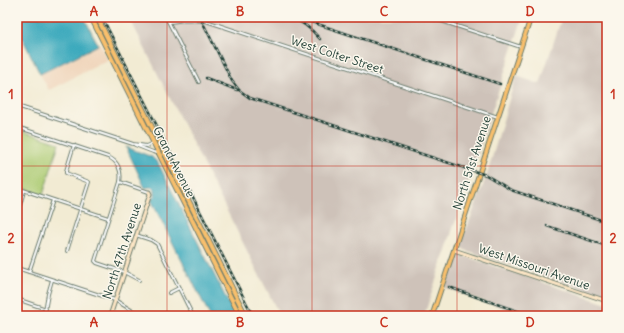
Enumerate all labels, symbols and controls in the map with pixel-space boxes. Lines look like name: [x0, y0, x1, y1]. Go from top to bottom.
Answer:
text: A: [90, 3, 99, 20]
text: B: [236, 3, 245, 20]
text: C: [380, 3, 389, 20]
text: D: [525, 3, 535, 20]
street label: West Colter Street: [289, 32, 385, 77]
text: 1: [8, 86, 14, 103]
text: 1: [610, 86, 616, 103]
street label: North 51st Avenue: [449, 114, 494, 212]
street label: Grand Avenue: [150, 124, 199, 200]
street label: North 47th Avenue: [99, 201, 144, 301]
text: 2: [7, 230, 15, 247]
text: 2: [609, 230, 617, 247]
street label: West Missouri Avenue: [476, 240, 592, 293]
text: A: [90, 314, 99, 331]
text: B: [236, 314, 245, 331]
text: C: [380, 314, 389, 331]
text: D: [525, 314, 535, 331]

